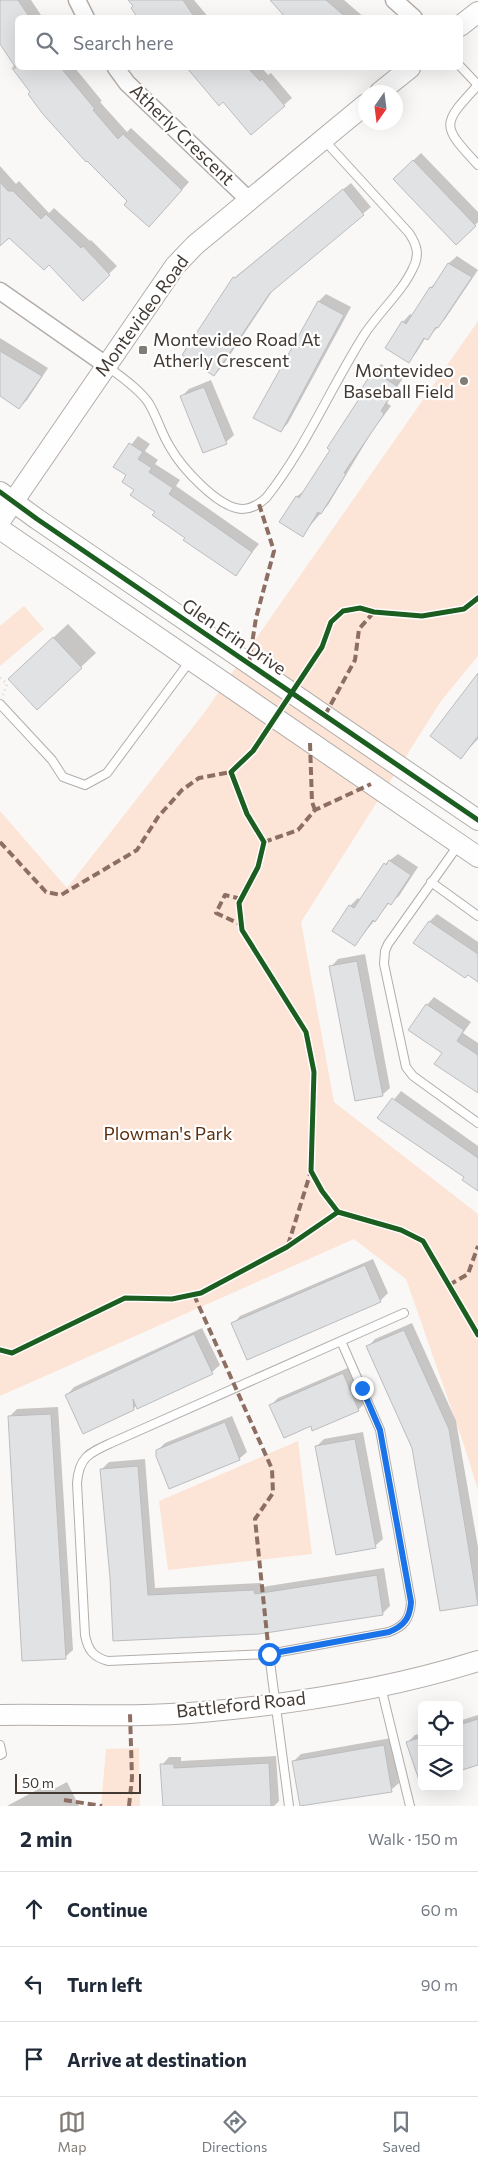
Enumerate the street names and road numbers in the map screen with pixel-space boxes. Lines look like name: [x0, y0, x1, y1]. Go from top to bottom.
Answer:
street label: Atherly Crescent: [126, 79, 239, 190]
street label: Montevideo Road: [90, 250, 193, 380]
street label: Glen Erin Drive: [178, 593, 291, 679]
street label: Battleford Road: [175, 1686, 307, 1722]

